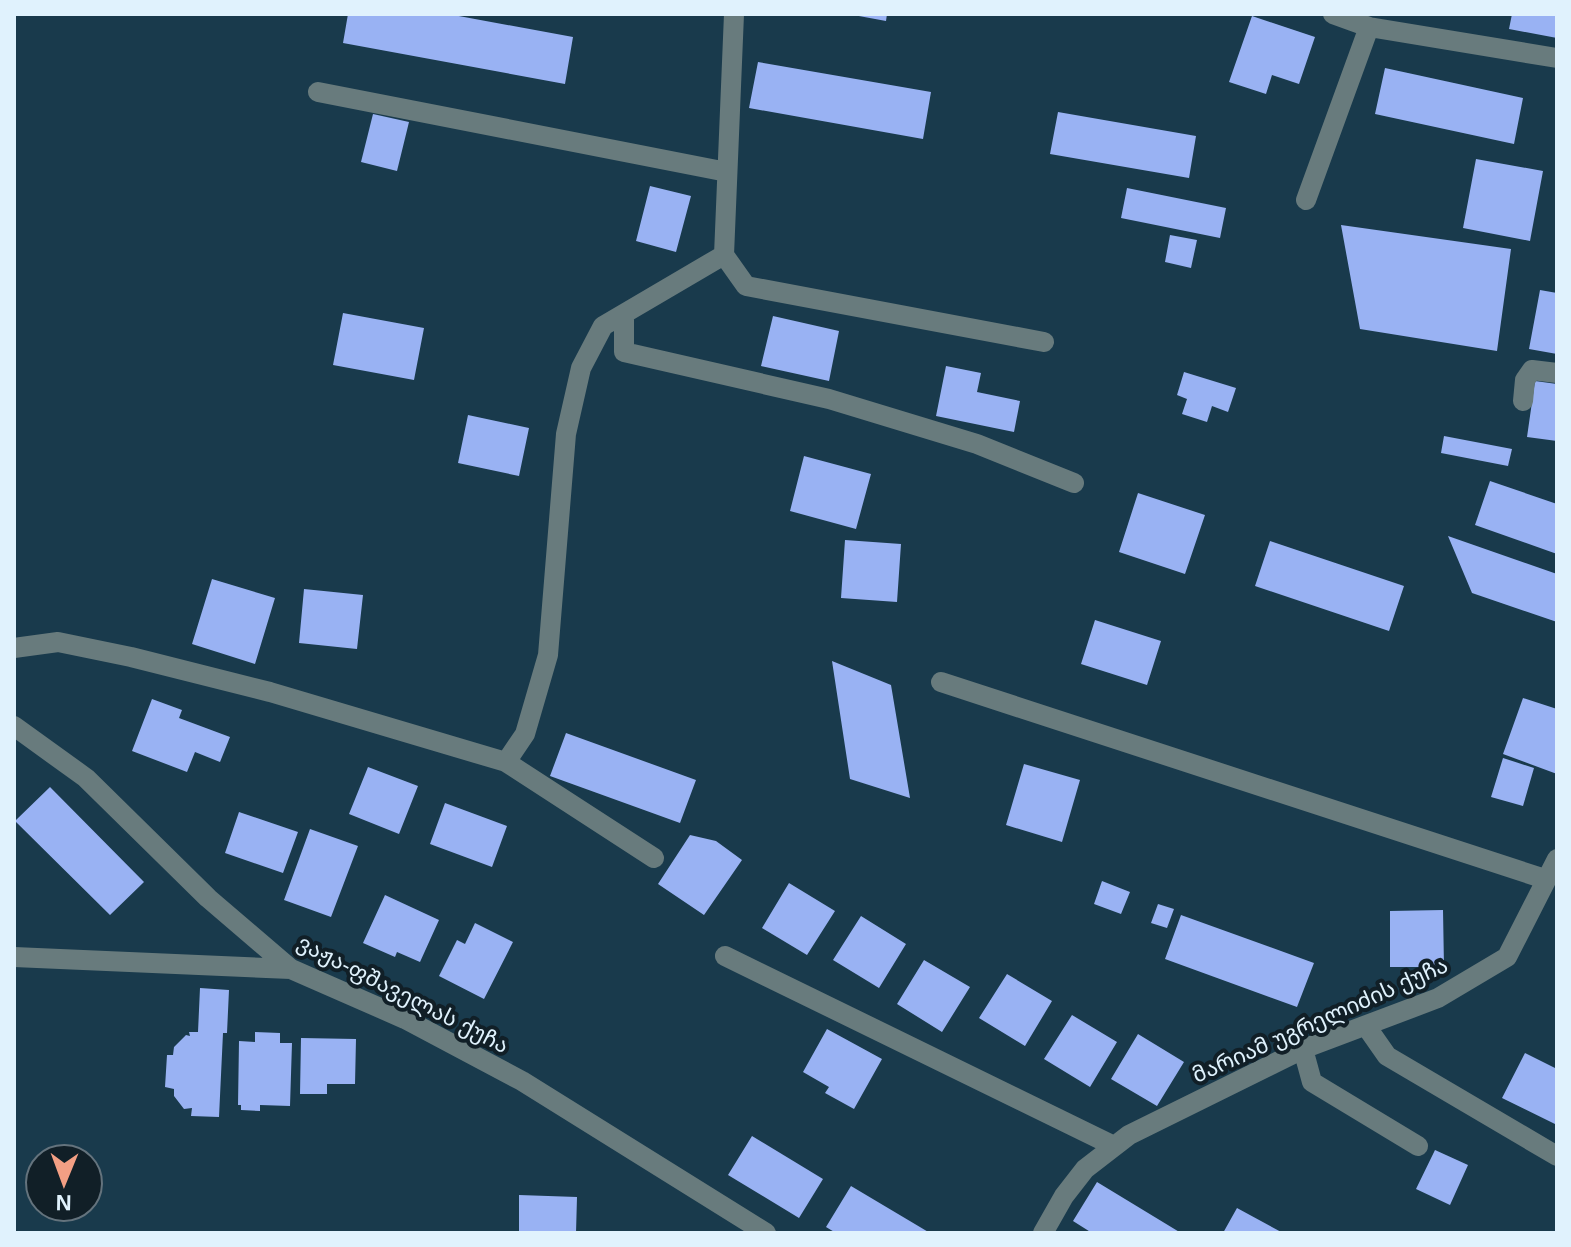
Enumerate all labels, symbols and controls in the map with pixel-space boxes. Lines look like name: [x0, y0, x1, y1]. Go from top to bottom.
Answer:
street label: ვაჟა-ფშაველას ქუჩა: [293, 930, 513, 1059]
street label: მარიამ უგრელიძის ქუჩა: [1188, 952, 1452, 1089]
north arrow: [24, 1143, 104, 1223]
text: N: [55, 1190, 72, 1215]

